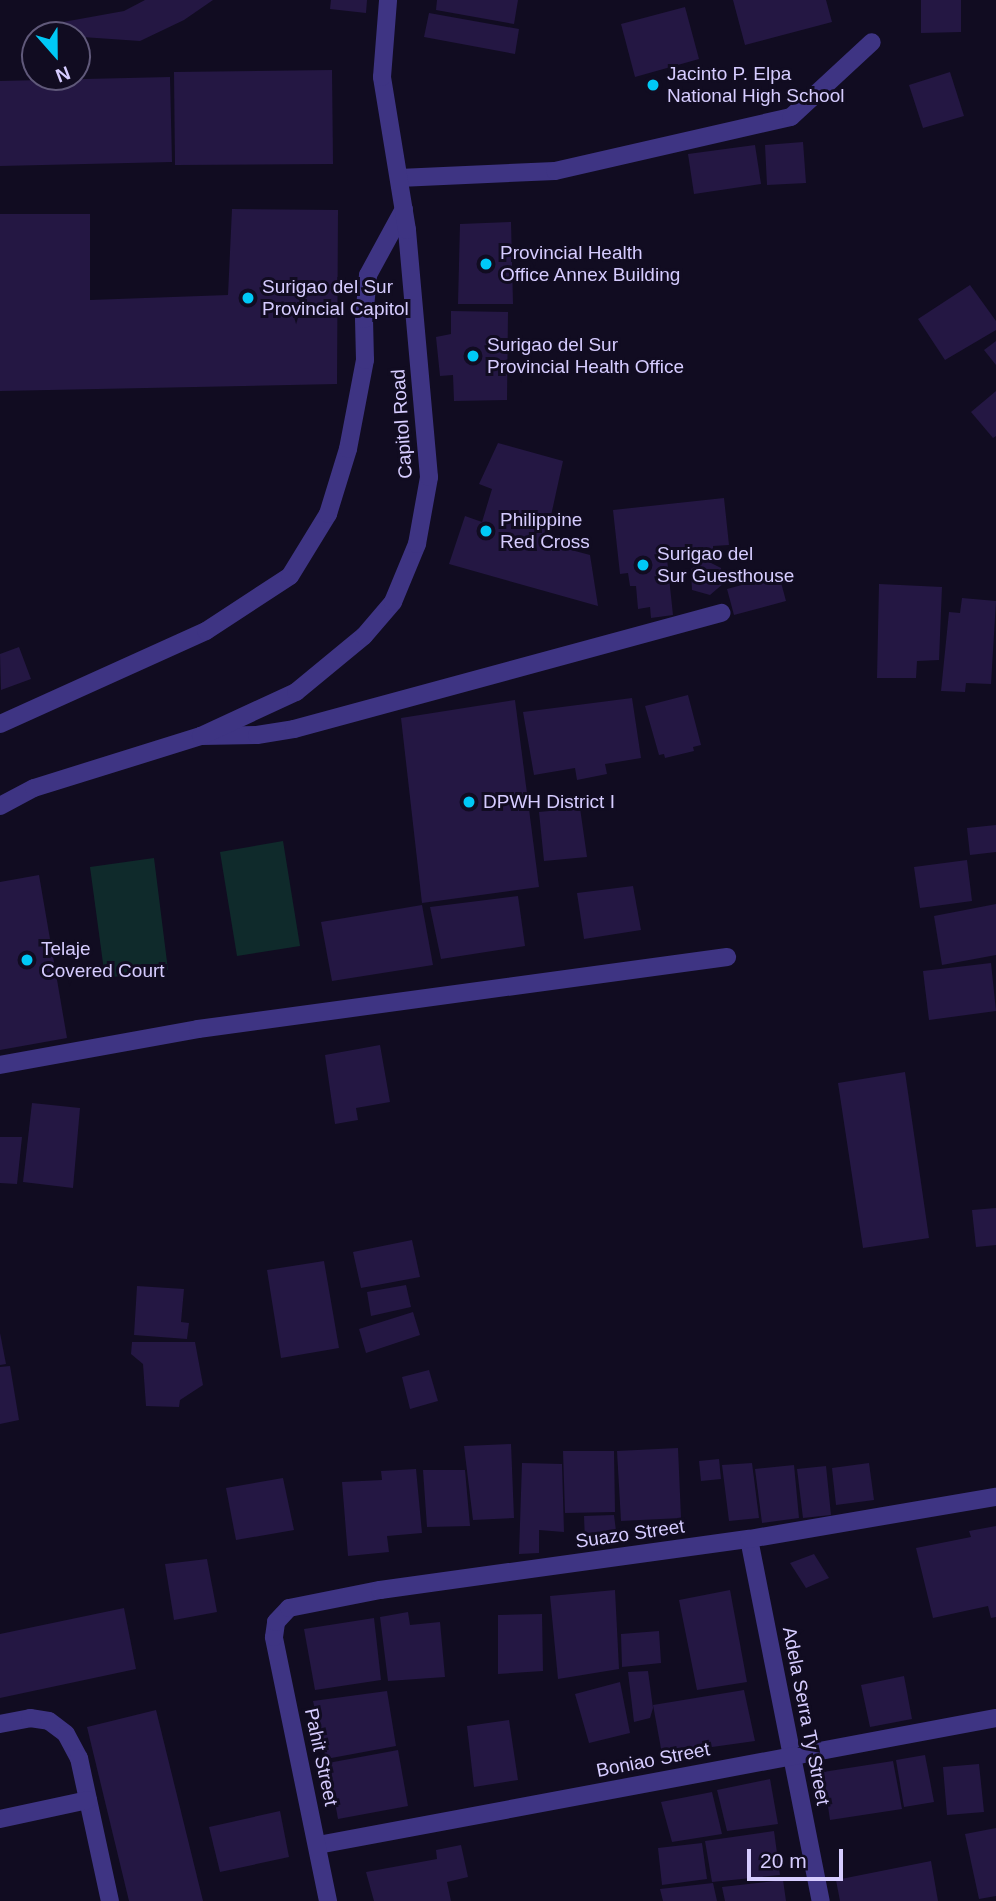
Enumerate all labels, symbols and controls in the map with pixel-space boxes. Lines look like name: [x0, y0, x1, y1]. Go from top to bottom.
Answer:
north arrow: [21, 21, 91, 91]
text: N: [53, 62, 73, 86]
place label: Jacinto P. Elpa National High School: [667, 63, 844, 107]
marker: Jacinto P. Elpa National High School: [645, 77, 661, 93]
place label: Provincial Health Office Annex Building: [500, 242, 681, 286]
marker: Provincial Health Office Annex Building: [478, 256, 494, 272]
place label: Surigao del Sur Provincial Capitol: [262, 276, 409, 320]
marker: Surigao del Sur Provincial Capitol: [240, 290, 256, 306]
place label: Surigao del Sur Provincial Health Office: [487, 334, 684, 378]
marker: Surigao del Sur Provincial Health Office: [465, 348, 481, 364]
street label: Capitol Road: [387, 368, 417, 480]
place label: Philippine Red Cross: [500, 509, 590, 553]
marker: Philippine Red Cross: [478, 523, 494, 539]
place label: Surigao del Sur Guesthouse: [657, 543, 794, 587]
marker: Surigao del Sur Guesthouse: [635, 557, 651, 573]
place label: DPWH District I: [483, 791, 615, 813]
marker: DPWH District I: [461, 794, 477, 810]
place label: Telaje Covered Court: [41, 938, 165, 982]
marker: Telaje Covered Court: [19, 952, 35, 968]
street label: Suazo Street: [574, 1515, 686, 1553]
street label: Adela Serra Ty Street: [777, 1625, 835, 1807]
street label: Pahit Street: [300, 1706, 342, 1808]
street label: Boniao Street: [594, 1738, 712, 1782]
scale bar: [751, 1834, 847, 1878]
text: 20 m: [760, 1849, 807, 1872]

